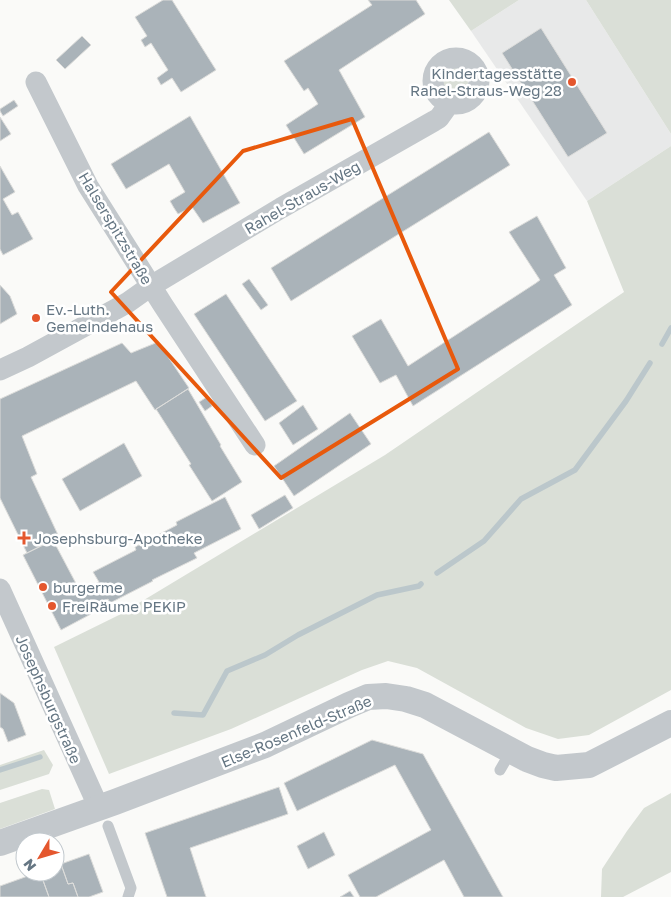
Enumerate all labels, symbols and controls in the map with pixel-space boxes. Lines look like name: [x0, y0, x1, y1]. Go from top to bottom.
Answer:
place label: Kindertagesstätte Rahel-Straus-Weg 28: [410, 64, 562, 99]
marker: Kindertagesstätte Rahel-Straus-Weg 28: [566, 76, 578, 88]
street label: Rahel-Straus-Weg: [241, 157, 363, 237]
street label: Halserspitzstraße: [75, 169, 157, 288]
place label: Ev.-Luth. Gemeindehaus: [46, 300, 153, 335]
marker: Ev.-Luth. Gemeindehaus: [30, 312, 42, 324]
place label: Josephsburg-Apotheke: [34, 529, 203, 547]
marker: Josephsburg-Apotheke: [18, 532, 30, 544]
place label: burgerme: [53, 578, 123, 596]
marker: burgerme: [37, 581, 49, 593]
place label: FreiRäume PEKiP: [62, 597, 186, 615]
marker: FreiRäume PEKiP: [46, 600, 58, 612]
street label: Josephsburgstraße: [12, 632, 86, 766]
street label: Else-Rosenfeld-Straße: [218, 691, 374, 771]
north arrow: [15, 832, 65, 882]
text: N: [19, 856, 39, 875]

